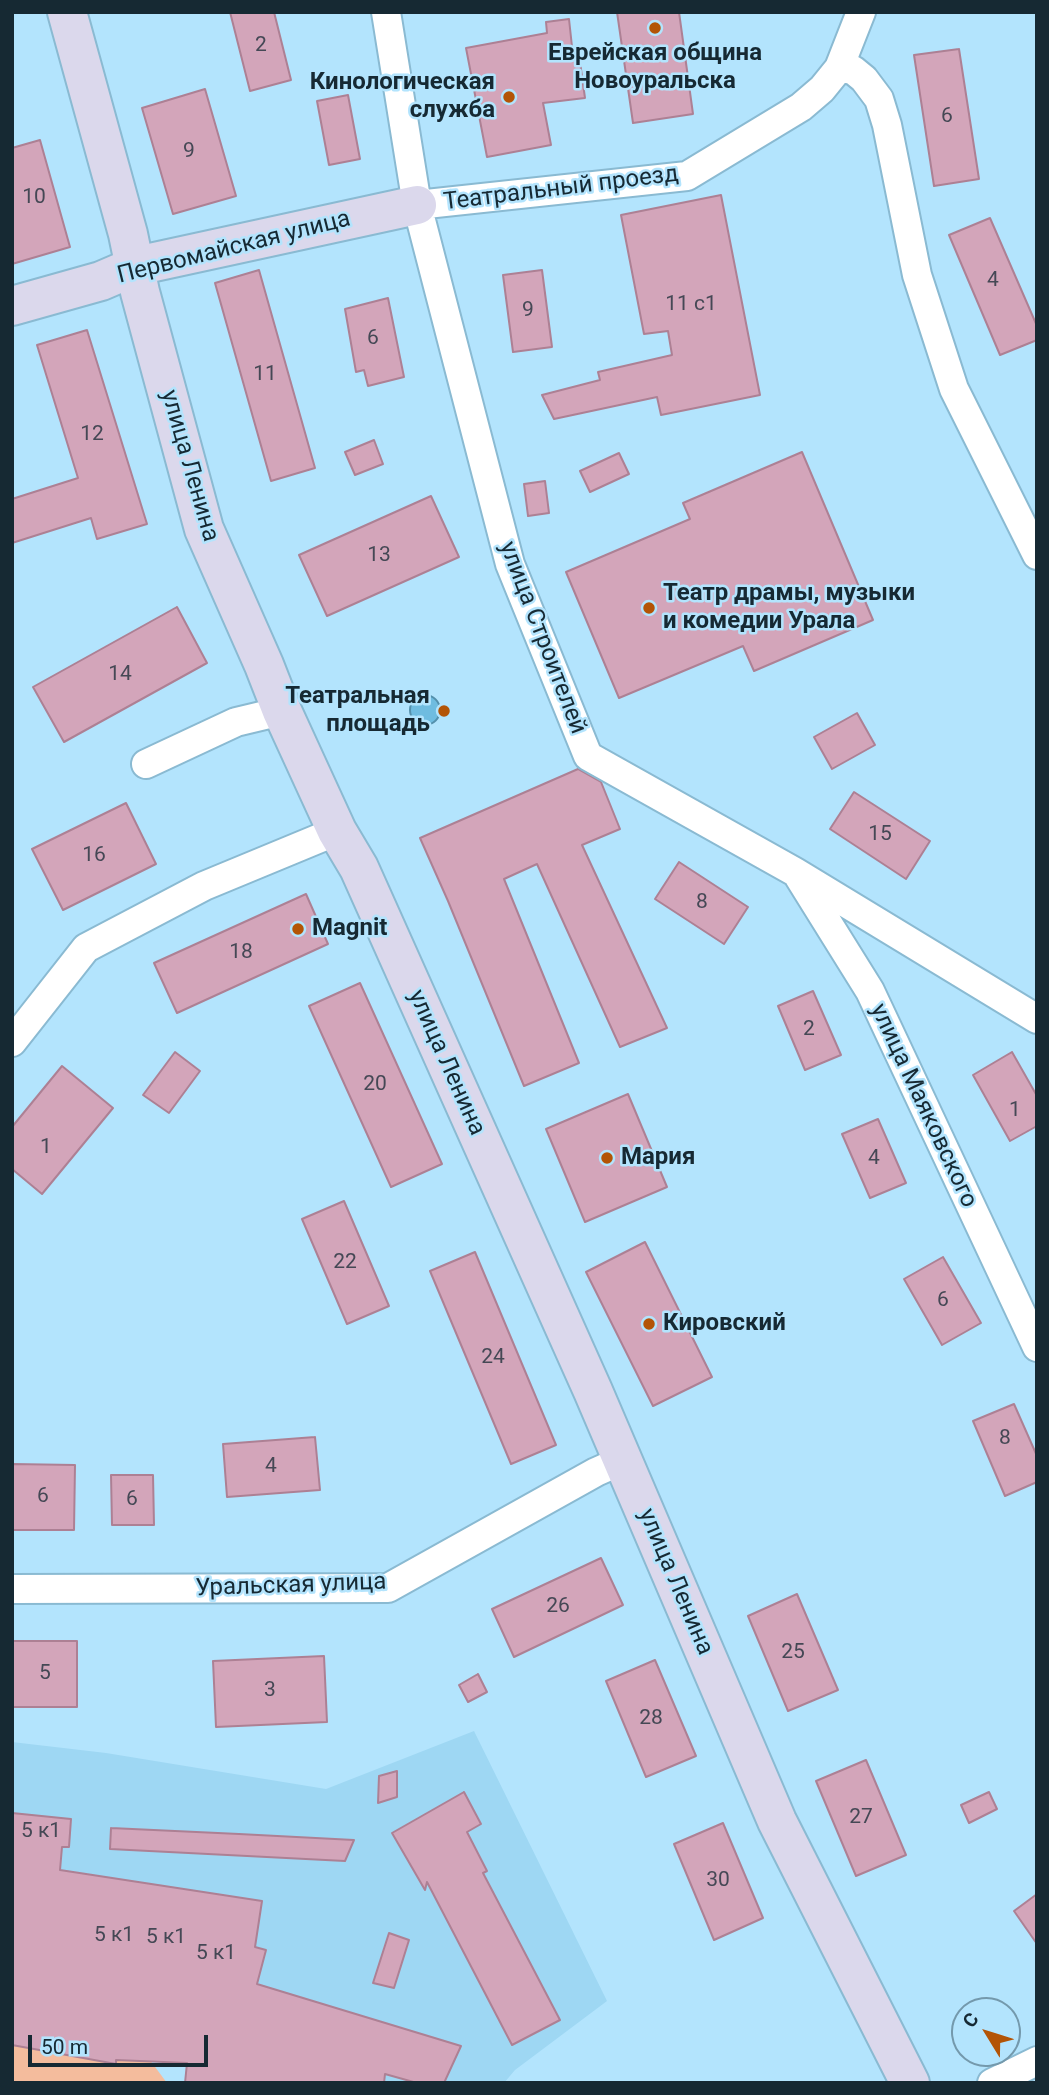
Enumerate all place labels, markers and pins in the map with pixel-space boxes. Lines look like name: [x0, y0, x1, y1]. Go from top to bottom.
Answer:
marker: Еврейская община Новоуральска: [647, 20, 663, 36]
place label: Еврейская община Новоуральска: [548, 40, 762, 96]
place label: Кинологическая служба: [310, 69, 495, 125]
marker: Кинологическая служба: [501, 89, 517, 105]
place label: Театр драмы, музыки и комедии Урала: [663, 580, 915, 636]
marker: Театр драмы, музыки и комедии Урала: [641, 600, 657, 616]
place label: Театральная площадь: [285, 683, 430, 739]
marker: Театральная площадь: [436, 703, 452, 719]
place label: Magnit: [312, 915, 387, 943]
marker: Magnit: [290, 921, 306, 937]
place label: Мария: [621, 1144, 695, 1172]
marker: Мария: [599, 1150, 615, 1166]
place label: Кировский: [663, 1310, 786, 1338]
marker: Кировский: [641, 1316, 657, 1332]

